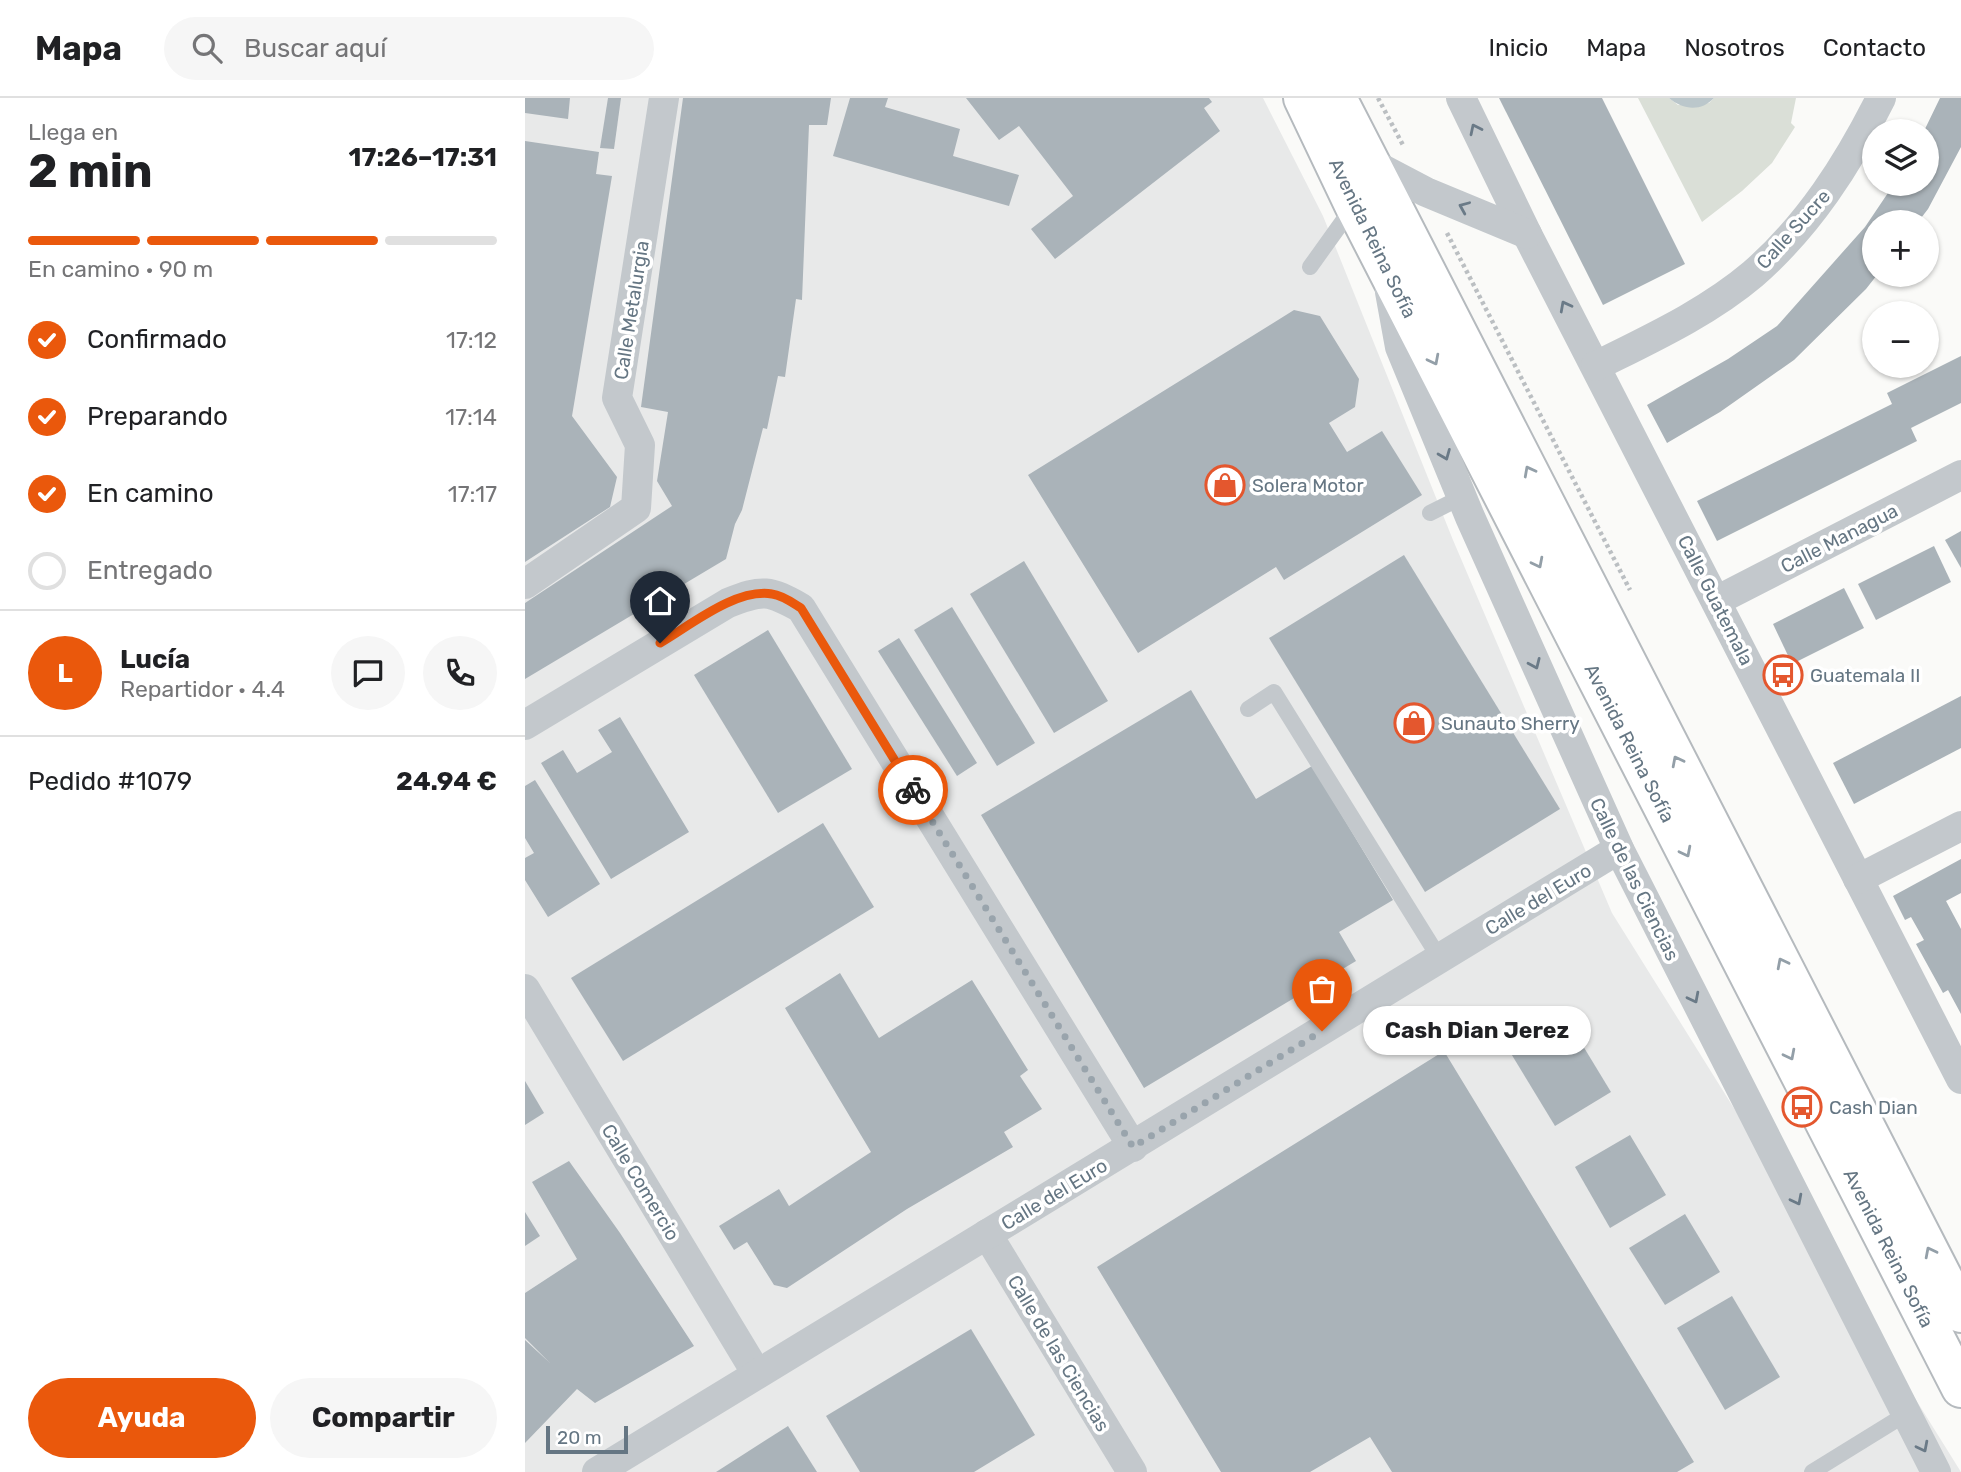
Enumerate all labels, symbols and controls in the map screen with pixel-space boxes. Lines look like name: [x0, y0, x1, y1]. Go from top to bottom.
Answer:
search box: [164, 17, 654, 80]
text: Mapa: [35, 29, 122, 68]
icon: search: [188, 29, 226, 67]
text: Buscar aquí: [244, 33, 387, 64]
text: Inicio: [1489, 34, 1548, 62]
text: Mapa: [1586, 34, 1646, 62]
text: Nosotros: [1684, 34, 1785, 62]
text: Contacto: [1823, 34, 1926, 62]
text: Llega en: [28, 118, 118, 146]
map controls: [1862, 119, 1939, 378]
button: layers: [1862, 119, 1939, 196]
one-way arrow: [1469, 124, 1483, 136]
text: 17:26–17:31: [349, 142, 497, 173]
text: 2 min: [28, 144, 153, 199]
street label: Avenida Reina Sofía: [1324, 155, 1421, 322]
street label: Calle Sucre: [1752, 185, 1835, 274]
one-way arrow: [1459, 202, 1471, 216]
button: +: [1862, 210, 1939, 287]
street label: Calle Metalurgia: [609, 239, 654, 381]
text: En camino · 90 m: [28, 255, 213, 283]
one-way arrow: [1559, 300, 1573, 313]
button: −: [1862, 301, 1939, 378]
icon: check: [28, 321, 66, 359]
text: Confirmado: [87, 324, 227, 355]
text: 17:12: [446, 326, 497, 354]
one-way arrow: [1425, 353, 1439, 365]
icon: check: [28, 398, 66, 436]
text: Preparando: [87, 401, 228, 432]
text: 17:14: [445, 403, 497, 431]
one-way arrow: [1437, 448, 1451, 460]
shop icon: Solera Motor: [1204, 464, 1246, 506]
one-way arrow: [1524, 466, 1538, 478]
place label: Solera Motor: [1252, 474, 1364, 497]
icon: check: [28, 475, 66, 513]
text: En camino: [87, 478, 214, 509]
text: 17:17: [448, 480, 497, 508]
street label: Calle Managua: [1777, 499, 1902, 578]
street label: Calle Guatemala: [1673, 531, 1758, 669]
text: Entregado: [87, 555, 213, 586]
one-way arrow: [1529, 556, 1543, 568]
pin: [630, 571, 690, 643]
icon: home: [641, 582, 679, 620]
button: chat: [331, 636, 405, 710]
button: phone: [423, 636, 497, 710]
text: Lucía: [120, 644, 190, 675]
bus stop icon: Guatemala II: [1762, 654, 1804, 696]
one-way arrow: [1527, 657, 1541, 669]
text: L: [57, 658, 73, 689]
street label: Avenida Reina Sofía: [1580, 660, 1679, 826]
place label: Guatemala II: [1810, 664, 1920, 687]
text: Repartidor · 4.4: [120, 675, 285, 703]
shop icon: Sunauto Sherry: [1393, 702, 1435, 744]
place label: Sunauto Sherry: [1441, 712, 1580, 735]
courier: [878, 755, 948, 825]
one-way arrow: [1672, 755, 1686, 768]
text: Pedido #1079: [28, 766, 192, 797]
text: 24.94 €: [396, 766, 497, 797]
icon: bike: [894, 771, 932, 809]
street label: Calle de las Ciencias: [1585, 794, 1684, 964]
one-way arrow: [1678, 845, 1692, 857]
street label: Calle del Euro: [1481, 859, 1595, 940]
one-way arrow: [1777, 957, 1790, 970]
pin: [1292, 959, 1352, 1031]
icon: bag: [1303, 970, 1341, 1008]
one-way arrow: [1685, 991, 1699, 1003]
callout: Cash Dian Jerez: [1364, 1006, 1591, 1056]
text: Cash Dian Jerez: [1385, 1016, 1569, 1044]
one-way arrow: [1782, 1048, 1796, 1060]
bus stop icon: Cash Dian: [1781, 1086, 1823, 1128]
place label: Cash Dian: [1829, 1096, 1918, 1119]
street label: Calle Comercio: [597, 1120, 684, 1245]
street label: Calle del Euro: [997, 1154, 1111, 1235]
street label: Avenida Reina Sofía: [1839, 1165, 1938, 1331]
one-way arrow: [1789, 1193, 1803, 1205]
one-way arrow: [1925, 1247, 1939, 1260]
street label: Calle de las Ciencias: [1003, 1271, 1114, 1436]
button: Ayuda: [28, 1378, 256, 1458]
button: Compartir: [270, 1378, 497, 1458]
scale bar: [546, 1423, 628, 1455]
text: 20 m: [557, 1426, 602, 1449]
one-way arrow: [1915, 1439, 1928, 1452]

